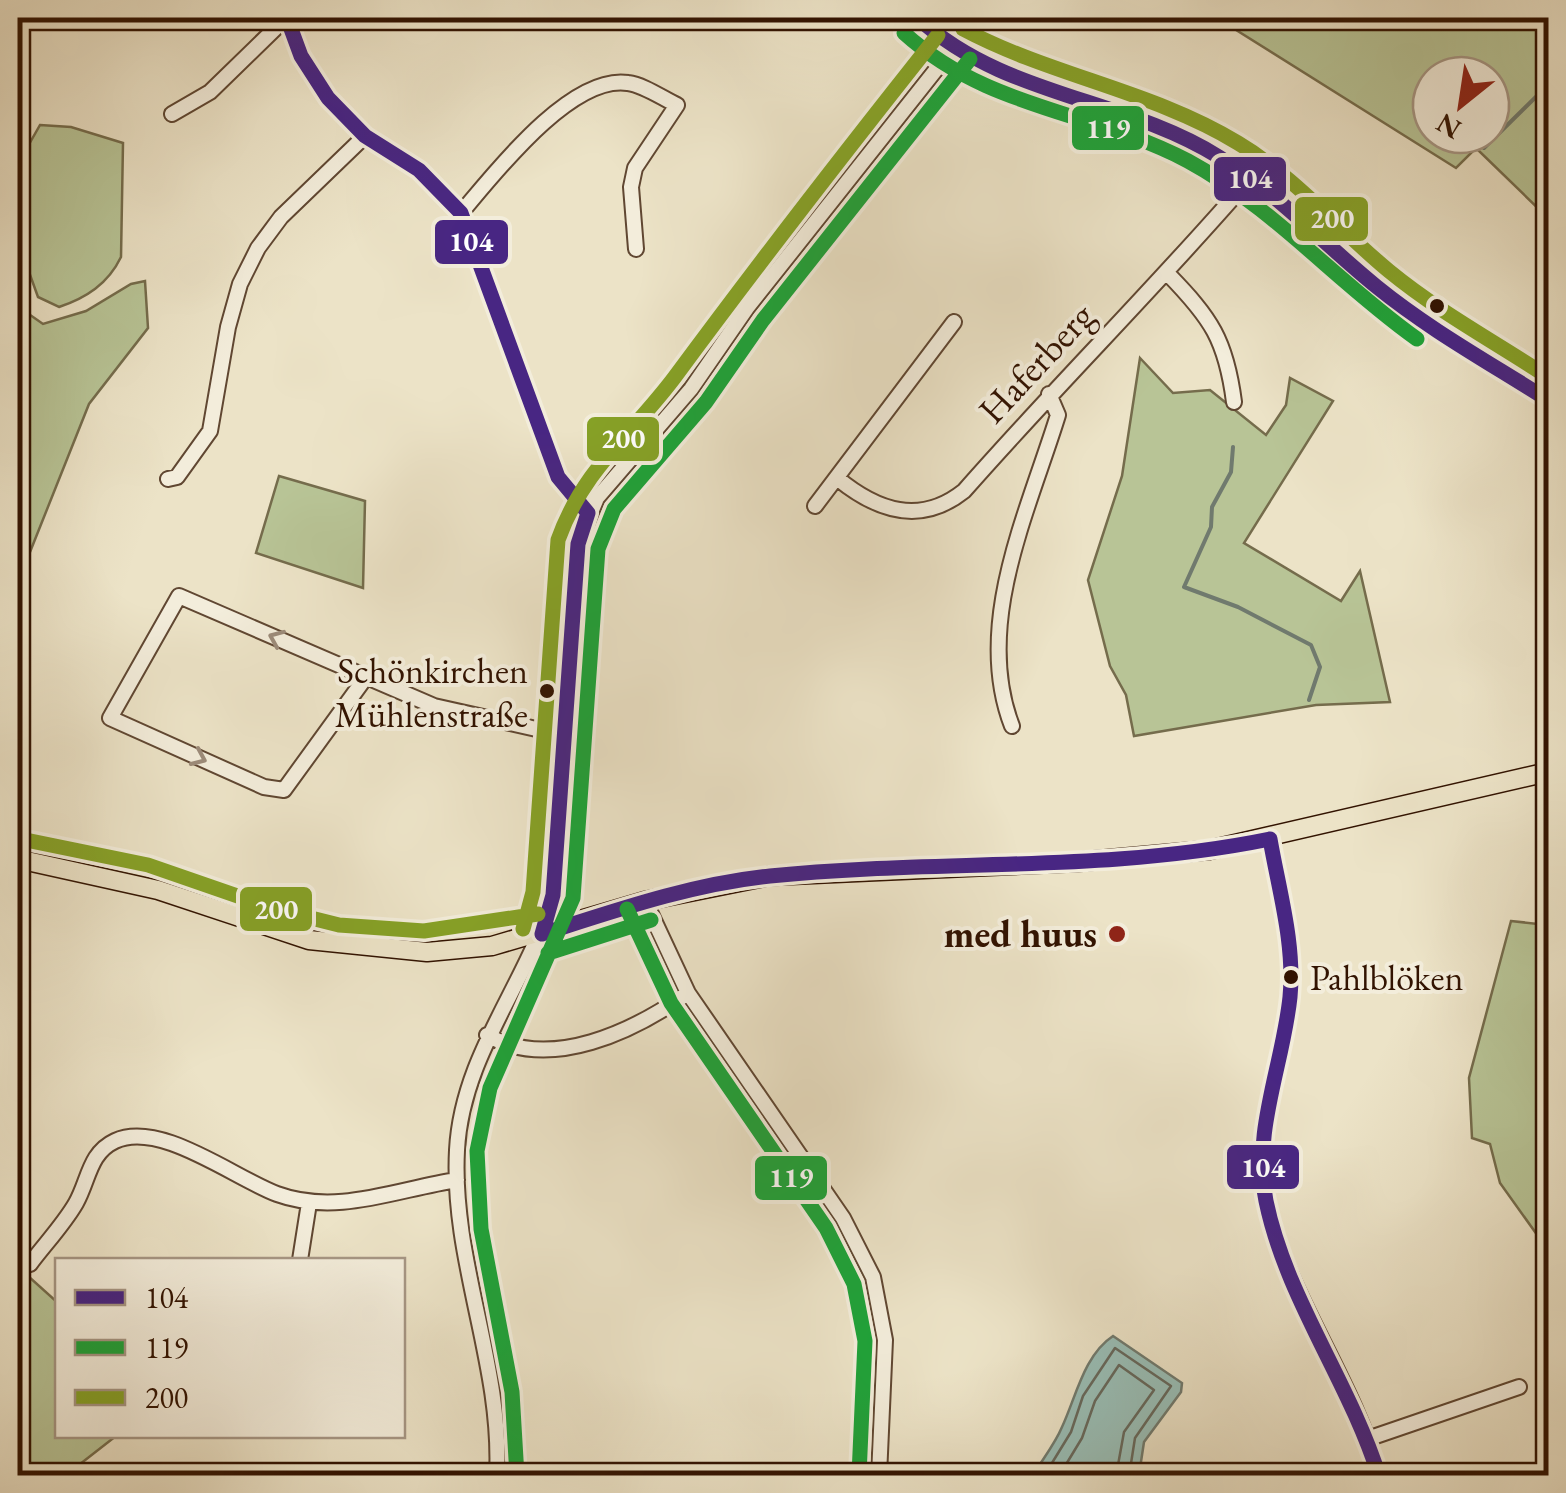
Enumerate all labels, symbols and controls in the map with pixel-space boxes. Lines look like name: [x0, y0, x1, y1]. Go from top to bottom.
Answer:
north arrow: [1411, 55, 1511, 155]
line badge: 119: [1070, 104, 1146, 152]
text: N: [1429, 105, 1467, 148]
text: 119: [1086, 110, 1130, 146]
line badge: 104: [1212, 155, 1288, 203]
text: 104: [1228, 160, 1273, 196]
line badge: 200: [1293, 195, 1370, 243]
text: 200: [1310, 200, 1354, 236]
line badge: 104: [433, 218, 510, 266]
text: 104: [449, 223, 494, 259]
street label: Haferberg: [967, 291, 1104, 434]
unlabelled marker: [1427, 296, 1447, 316]
line badge: 200: [585, 415, 661, 463]
text: 200: [601, 420, 645, 456]
one-way arrow: [269, 630, 287, 650]
place label: Schönkirchen Mühlenstraße: [335, 647, 528, 738]
marker: Schönkirchen Mühlenstraße: [537, 681, 557, 701]
one-way arrow: [189, 746, 207, 766]
line badge: 200: [238, 885, 314, 933]
text: 200: [254, 891, 298, 927]
place label: med huus: [944, 909, 1097, 958]
marker: med huus: [1106, 923, 1128, 945]
place label: Pahlblöken: [1310, 954, 1463, 1001]
marker: Pahlblöken: [1281, 967, 1301, 987]
line badge: 104: [1225, 1143, 1301, 1191]
text: 104: [1241, 1149, 1286, 1185]
line badge: 119: [753, 1154, 829, 1202]
text: 119: [769, 1159, 813, 1195]
legend: [55, 1258, 405, 1438]
text: 104: [145, 1278, 189, 1317]
text: 119: [145, 1328, 188, 1367]
text: 200: [145, 1378, 188, 1417]

